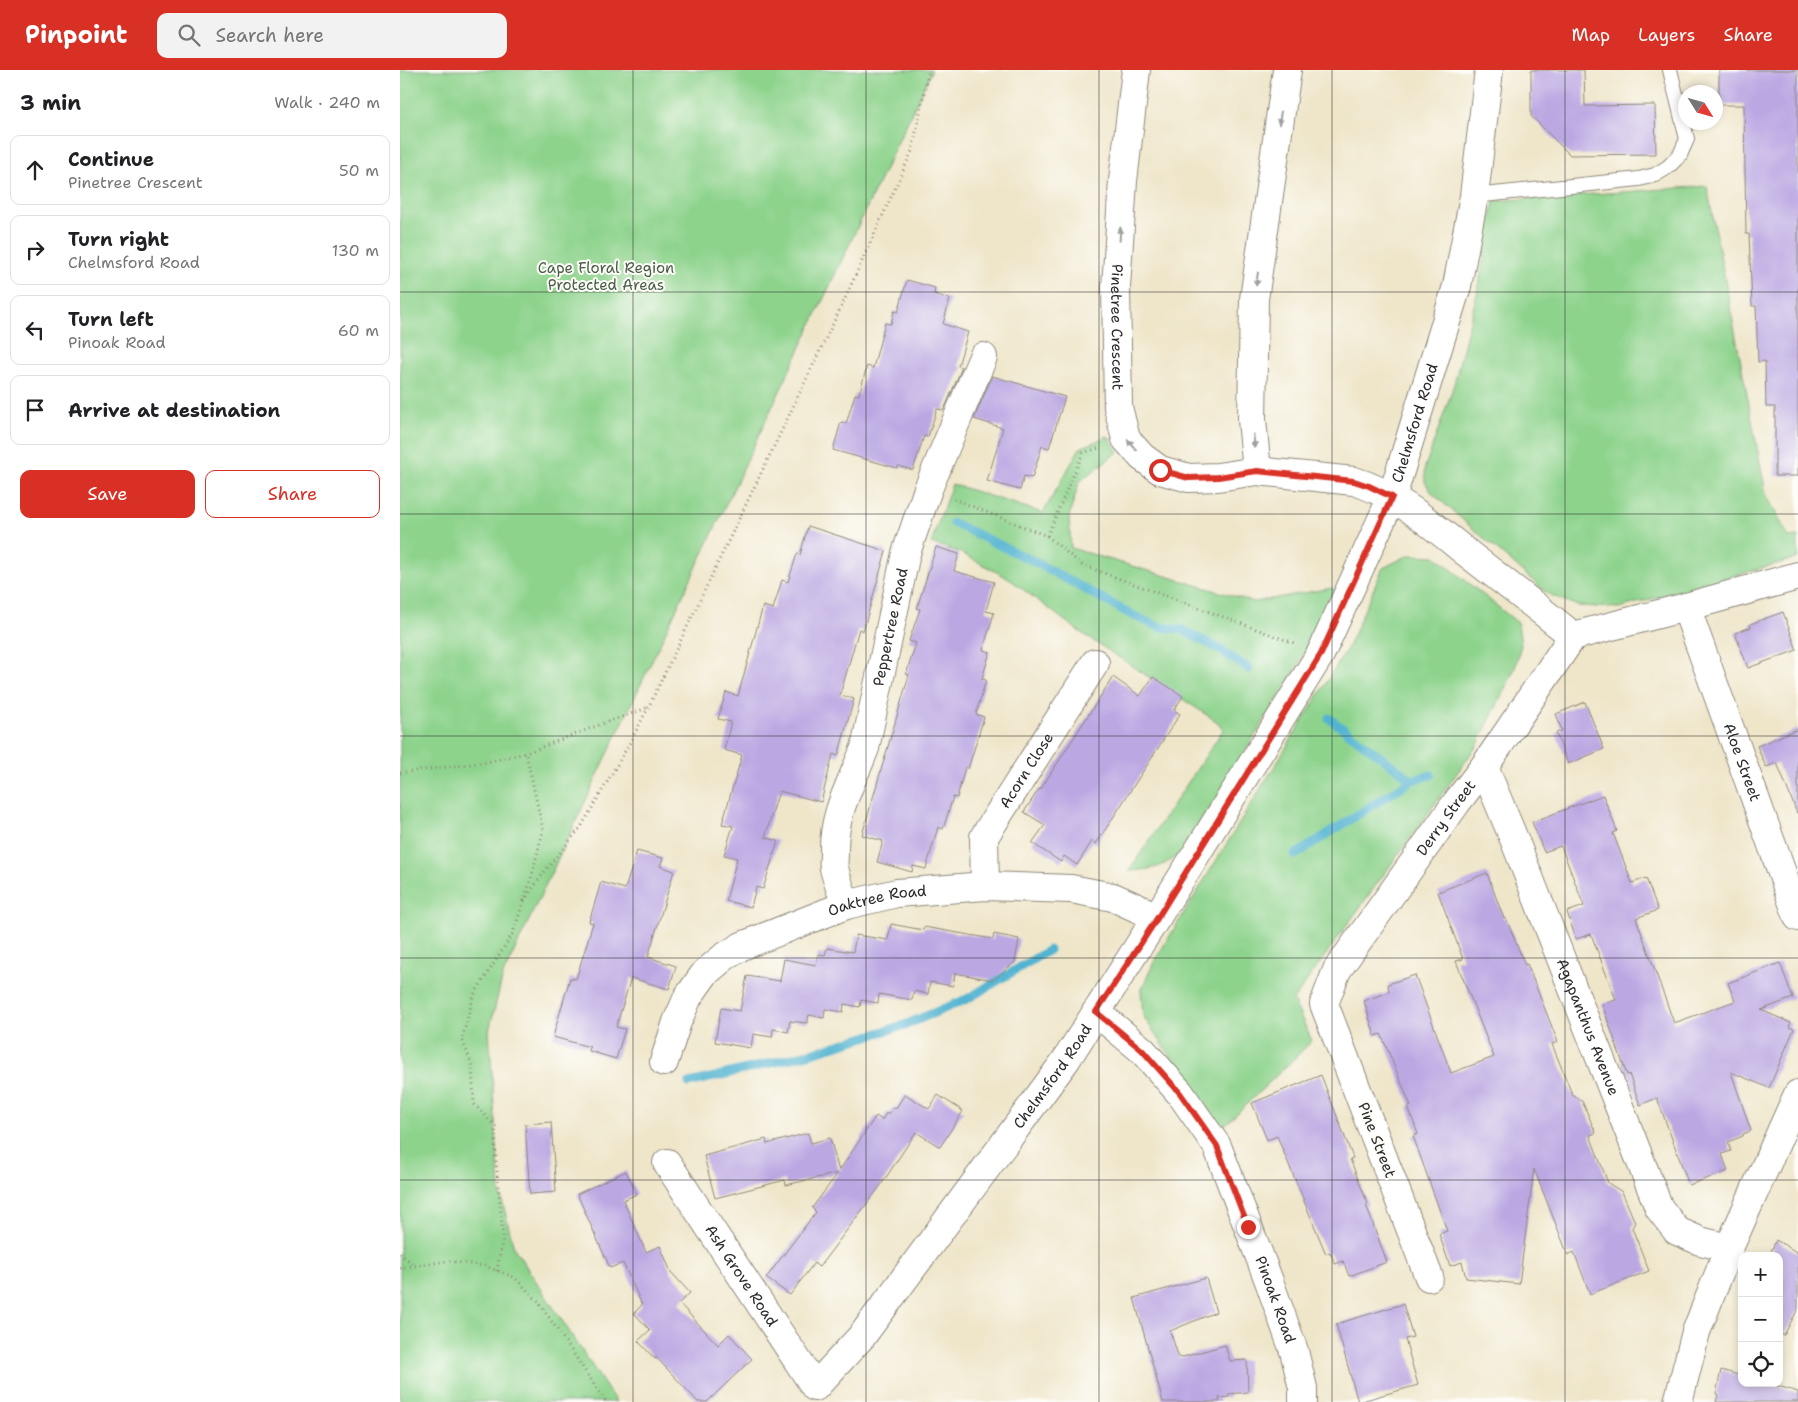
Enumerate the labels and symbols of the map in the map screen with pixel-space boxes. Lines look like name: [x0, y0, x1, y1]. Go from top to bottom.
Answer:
north arrow: [1678, 85, 1723, 130]
one-way arrow: [1276, 111, 1284, 127]
one-way arrow: [1116, 226, 1124, 242]
park label: Cape Floral Region Protected Areas: [538, 258, 674, 295]
street label: Pinetree Crescent: [1106, 263, 1128, 390]
one-way arrow: [1253, 271, 1261, 287]
street label: Chelmsford Road: [1387, 361, 1443, 485]
one-way arrow: [1250, 434, 1258, 450]
one-way arrow: [1126, 440, 1138, 452]
route start: [1149, 459, 1172, 482]
street label: Peppertree Road: [868, 566, 913, 688]
street label: Aloe Street: [1719, 720, 1765, 804]
street label: Acorn Close: [995, 729, 1058, 812]
street label: Derry Street: [1412, 776, 1480, 860]
street label: Oaktree Road: [825, 881, 928, 921]
street label: Agapanthus Avenue: [1552, 956, 1624, 1098]
street label: Chelmsford Road: [1009, 1020, 1097, 1133]
street label: Pine Street: [1353, 1099, 1401, 1181]
route end: [1237, 1216, 1260, 1239]
street label: Ash Grove Road: [700, 1221, 783, 1331]
street label: Pinoak Road: [1250, 1253, 1301, 1346]

